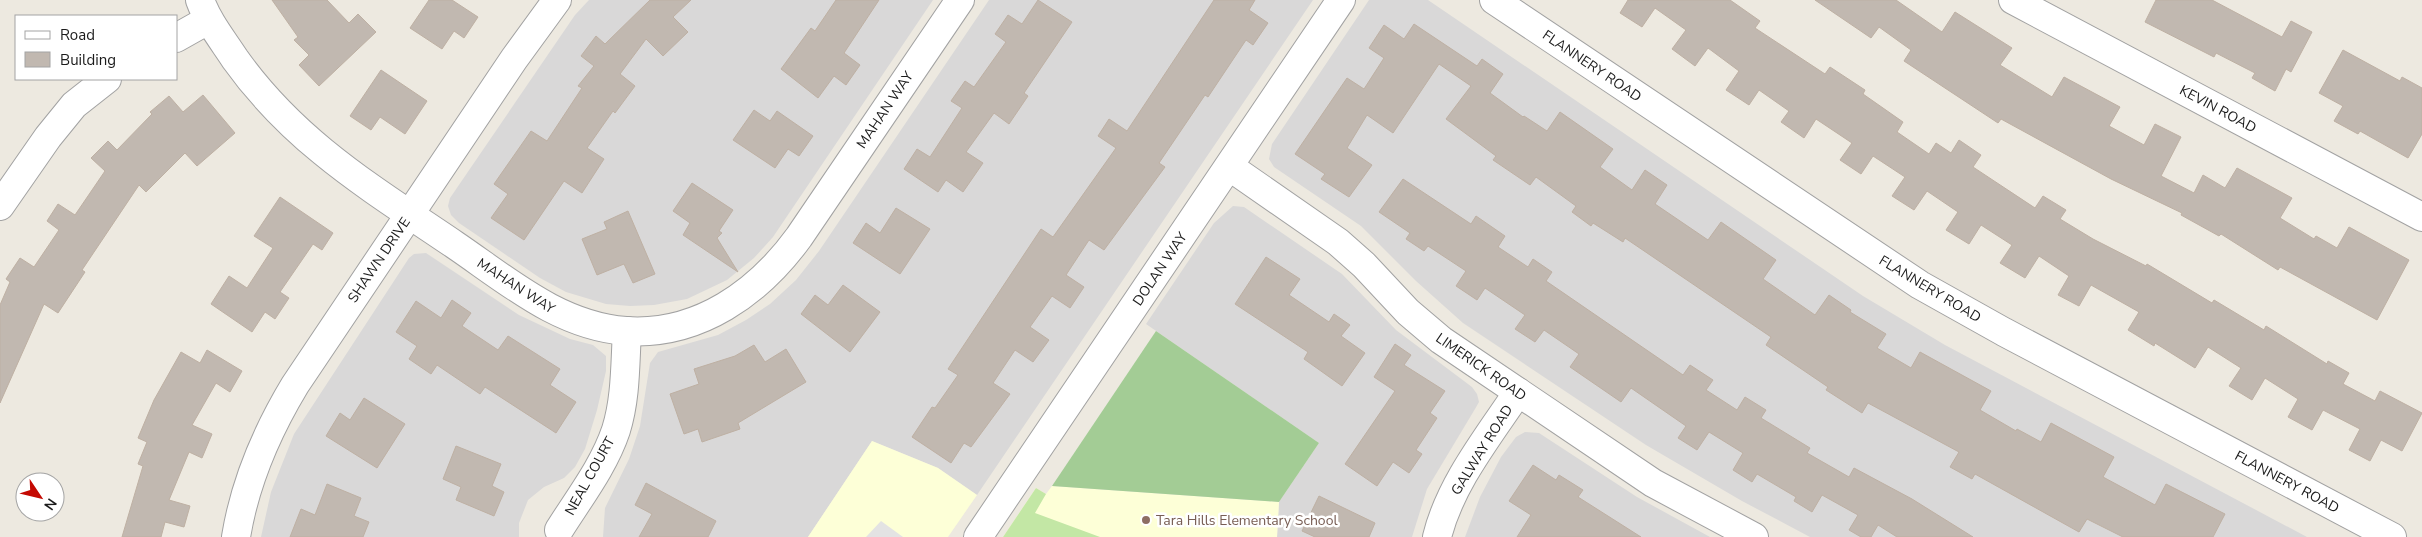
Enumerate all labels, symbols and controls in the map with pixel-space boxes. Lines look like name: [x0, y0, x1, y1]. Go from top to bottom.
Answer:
legend: [15, 15, 178, 80]
text: Road: [60, 25, 95, 45]
street label: FLANNERY ROAD: [1539, 26, 1645, 106]
text: Building: [60, 50, 116, 70]
street label: MAHAN WAY: [852, 67, 918, 152]
street label: KEVIN ROAD: [2176, 81, 2260, 137]
street label: SHAWN DRIVE: [343, 214, 415, 306]
street label: DOLAN WAY: [1128, 228, 1192, 310]
street label: FLANNERY ROAD: [1875, 251, 1985, 327]
street label: MAHAN WAY: [473, 254, 559, 319]
street label: LIMERICK ROAD: [1432, 329, 1530, 405]
street label: GALWAY ROAD: [1447, 401, 1517, 499]
street label: NEAL COURT: [561, 433, 620, 519]
street label: FLANNERY ROAD: [2231, 446, 2343, 518]
north arrow: [15, 472, 65, 522]
text: N: [39, 494, 61, 514]
place label: Tara Hills Elementary School: [1156, 511, 1338, 530]
marker: Tara Hills Elementary School: [1140, 514, 1152, 526]

